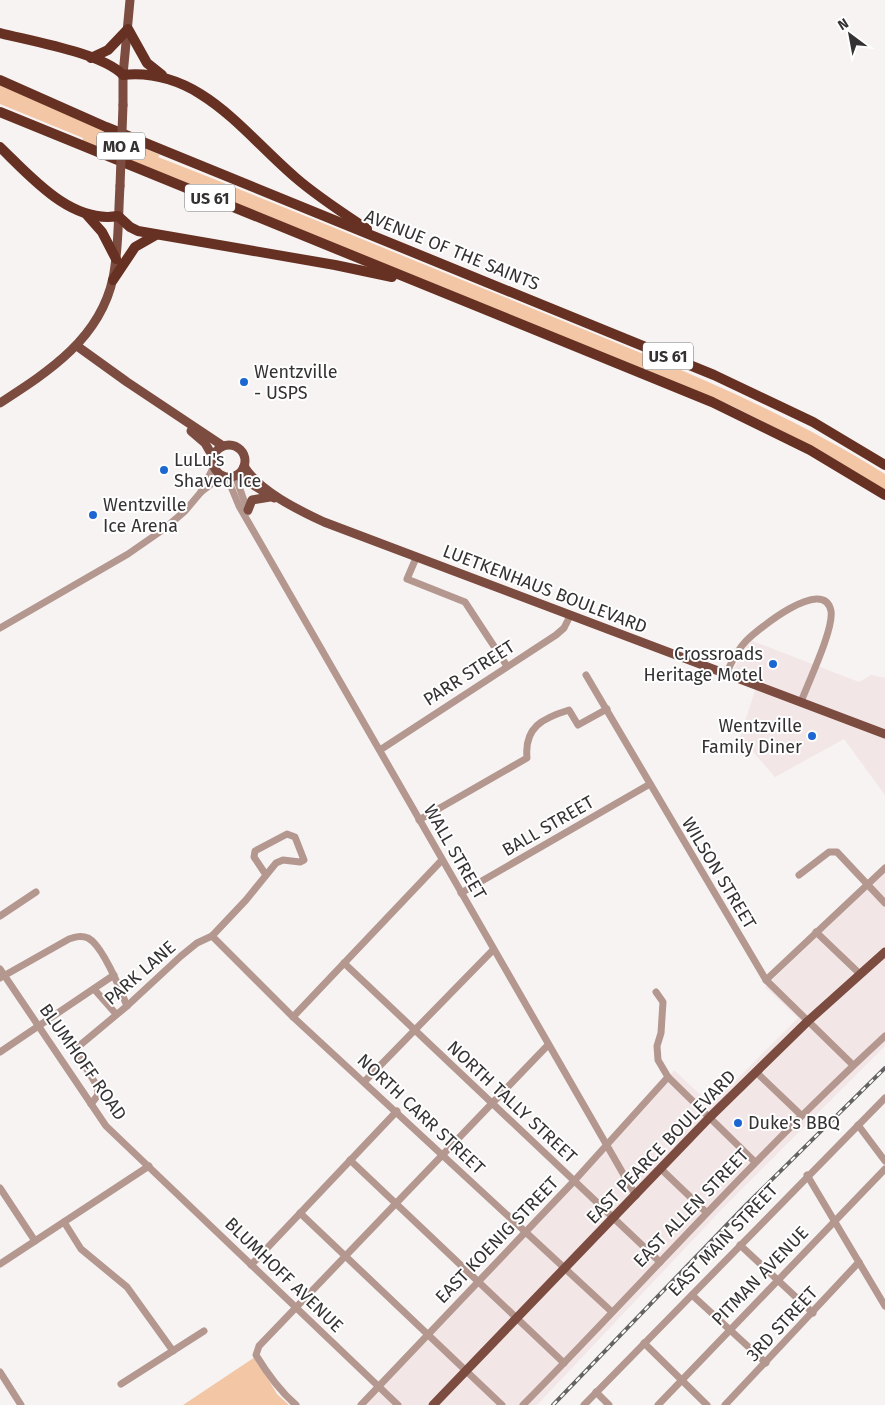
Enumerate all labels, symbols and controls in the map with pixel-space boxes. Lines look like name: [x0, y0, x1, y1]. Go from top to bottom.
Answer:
north arrow: [825, 10, 875, 60]
text: N: [835, 15, 852, 34]
road number: MO A: [97, 132, 145, 160]
road number: US 61: [185, 184, 235, 212]
street label: AVENUE OF THE SAINTS: [361, 205, 543, 295]
road number: US 61: [643, 342, 693, 370]
place label: Wentzville - USPS: [254, 361, 338, 404]
marker: Wentzville - USPS: [238, 376, 250, 388]
place label: LuLu's Shaved Ice: [174, 449, 261, 492]
marker: LuLu's Shaved Ice: [158, 464, 170, 476]
place label: Wentzville Ice Arena: [103, 494, 187, 537]
marker: Wentzville Ice Arena: [87, 509, 99, 521]
street label: LUETKENHAUS BOULEVARD: [440, 540, 650, 638]
street label: PARR STREET: [419, 635, 519, 711]
place label: Crossroads Heritage Motel: [643, 643, 763, 686]
marker: Crossroads Heritage Motel: [767, 658, 779, 670]
place label: Wentzville Family Diner: [701, 715, 802, 758]
marker: Wentzville Family Diner: [806, 730, 818, 742]
street label: BALL STREET: [498, 791, 598, 861]
street label: WALL STREET: [419, 801, 491, 904]
street label: WILSON STREET: [677, 813, 761, 933]
street label: PARK LANE: [100, 936, 180, 1010]
street label: BLUMHOFF ROAD: [35, 999, 131, 1125]
street label: NORTH TALLY STREET: [443, 1036, 582, 1168]
street label: NORTH CARR STREET: [353, 1049, 490, 1179]
street label: EAST PEARCE BOULEVARD: [582, 1065, 740, 1229]
place label: Duke's BBQ: [748, 1112, 840, 1134]
marker: Duke's BBQ: [732, 1117, 744, 1129]
street label: EAST ALLEN STREET: [629, 1144, 754, 1272]
street label: EAST KOENIG STREET: [431, 1172, 564, 1308]
street label: EAST MAIN STREET: [664, 1179, 783, 1301]
street label: BLUMHOFF AVENUE: [220, 1213, 348, 1337]
street label: PITMAN AVENUE: [707, 1222, 813, 1330]
street label: 3RD STREET: [742, 1281, 823, 1366]

